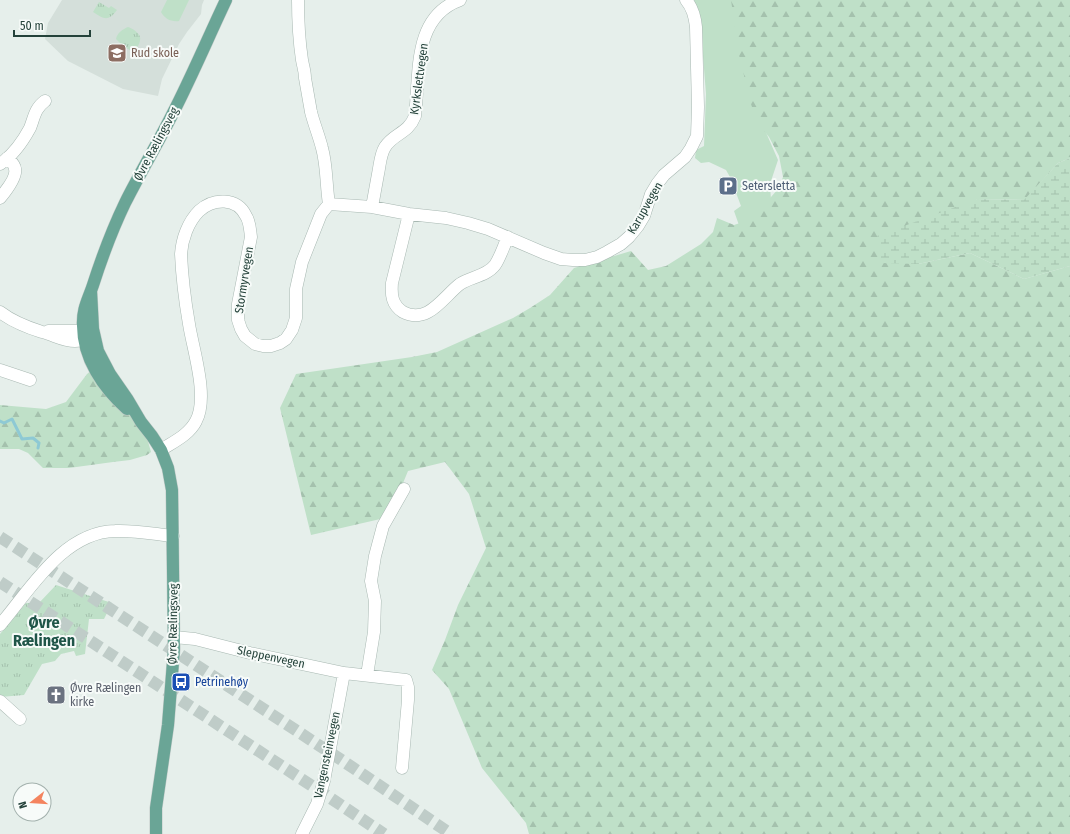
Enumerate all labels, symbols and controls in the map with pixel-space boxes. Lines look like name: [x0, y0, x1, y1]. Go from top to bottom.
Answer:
scale bar: [14, 12, 90, 38]
text: 50 m: [20, 19, 44, 33]
school or university icon: Rud skole: [106, 42, 128, 64]
street label: Kyrkslettvegen: [407, 42, 431, 116]
place label: Rud skole: [131, 46, 179, 60]
street label: Øvre Rælingsveg: [131, 105, 181, 183]
parking icon: Setersletta: [717, 175, 739, 197]
street label: Karupvegen: [624, 179, 666, 237]
place label: Setersletta: [742, 179, 795, 193]
street label: Stormyrvegen: [232, 245, 256, 315]
street label: Øvre Rælingsveg: [165, 583, 181, 665]
district label: Øvre Rælingen: [13, 613, 75, 650]
street label: Sleppenvegen: [236, 643, 306, 671]
bus stop icon: Petrinehøy: [170, 671, 192, 693]
place label: Petrinehøy: [195, 675, 249, 689]
place label: Øvre Rælingen kirke: [70, 681, 141, 709]
church icon: Øvre Rælingen kirke: [45, 684, 67, 706]
street label: Vangensteinvegen: [311, 710, 343, 800]
north arrow: [12, 782, 52, 822]
text: N: [16, 800, 30, 810]

